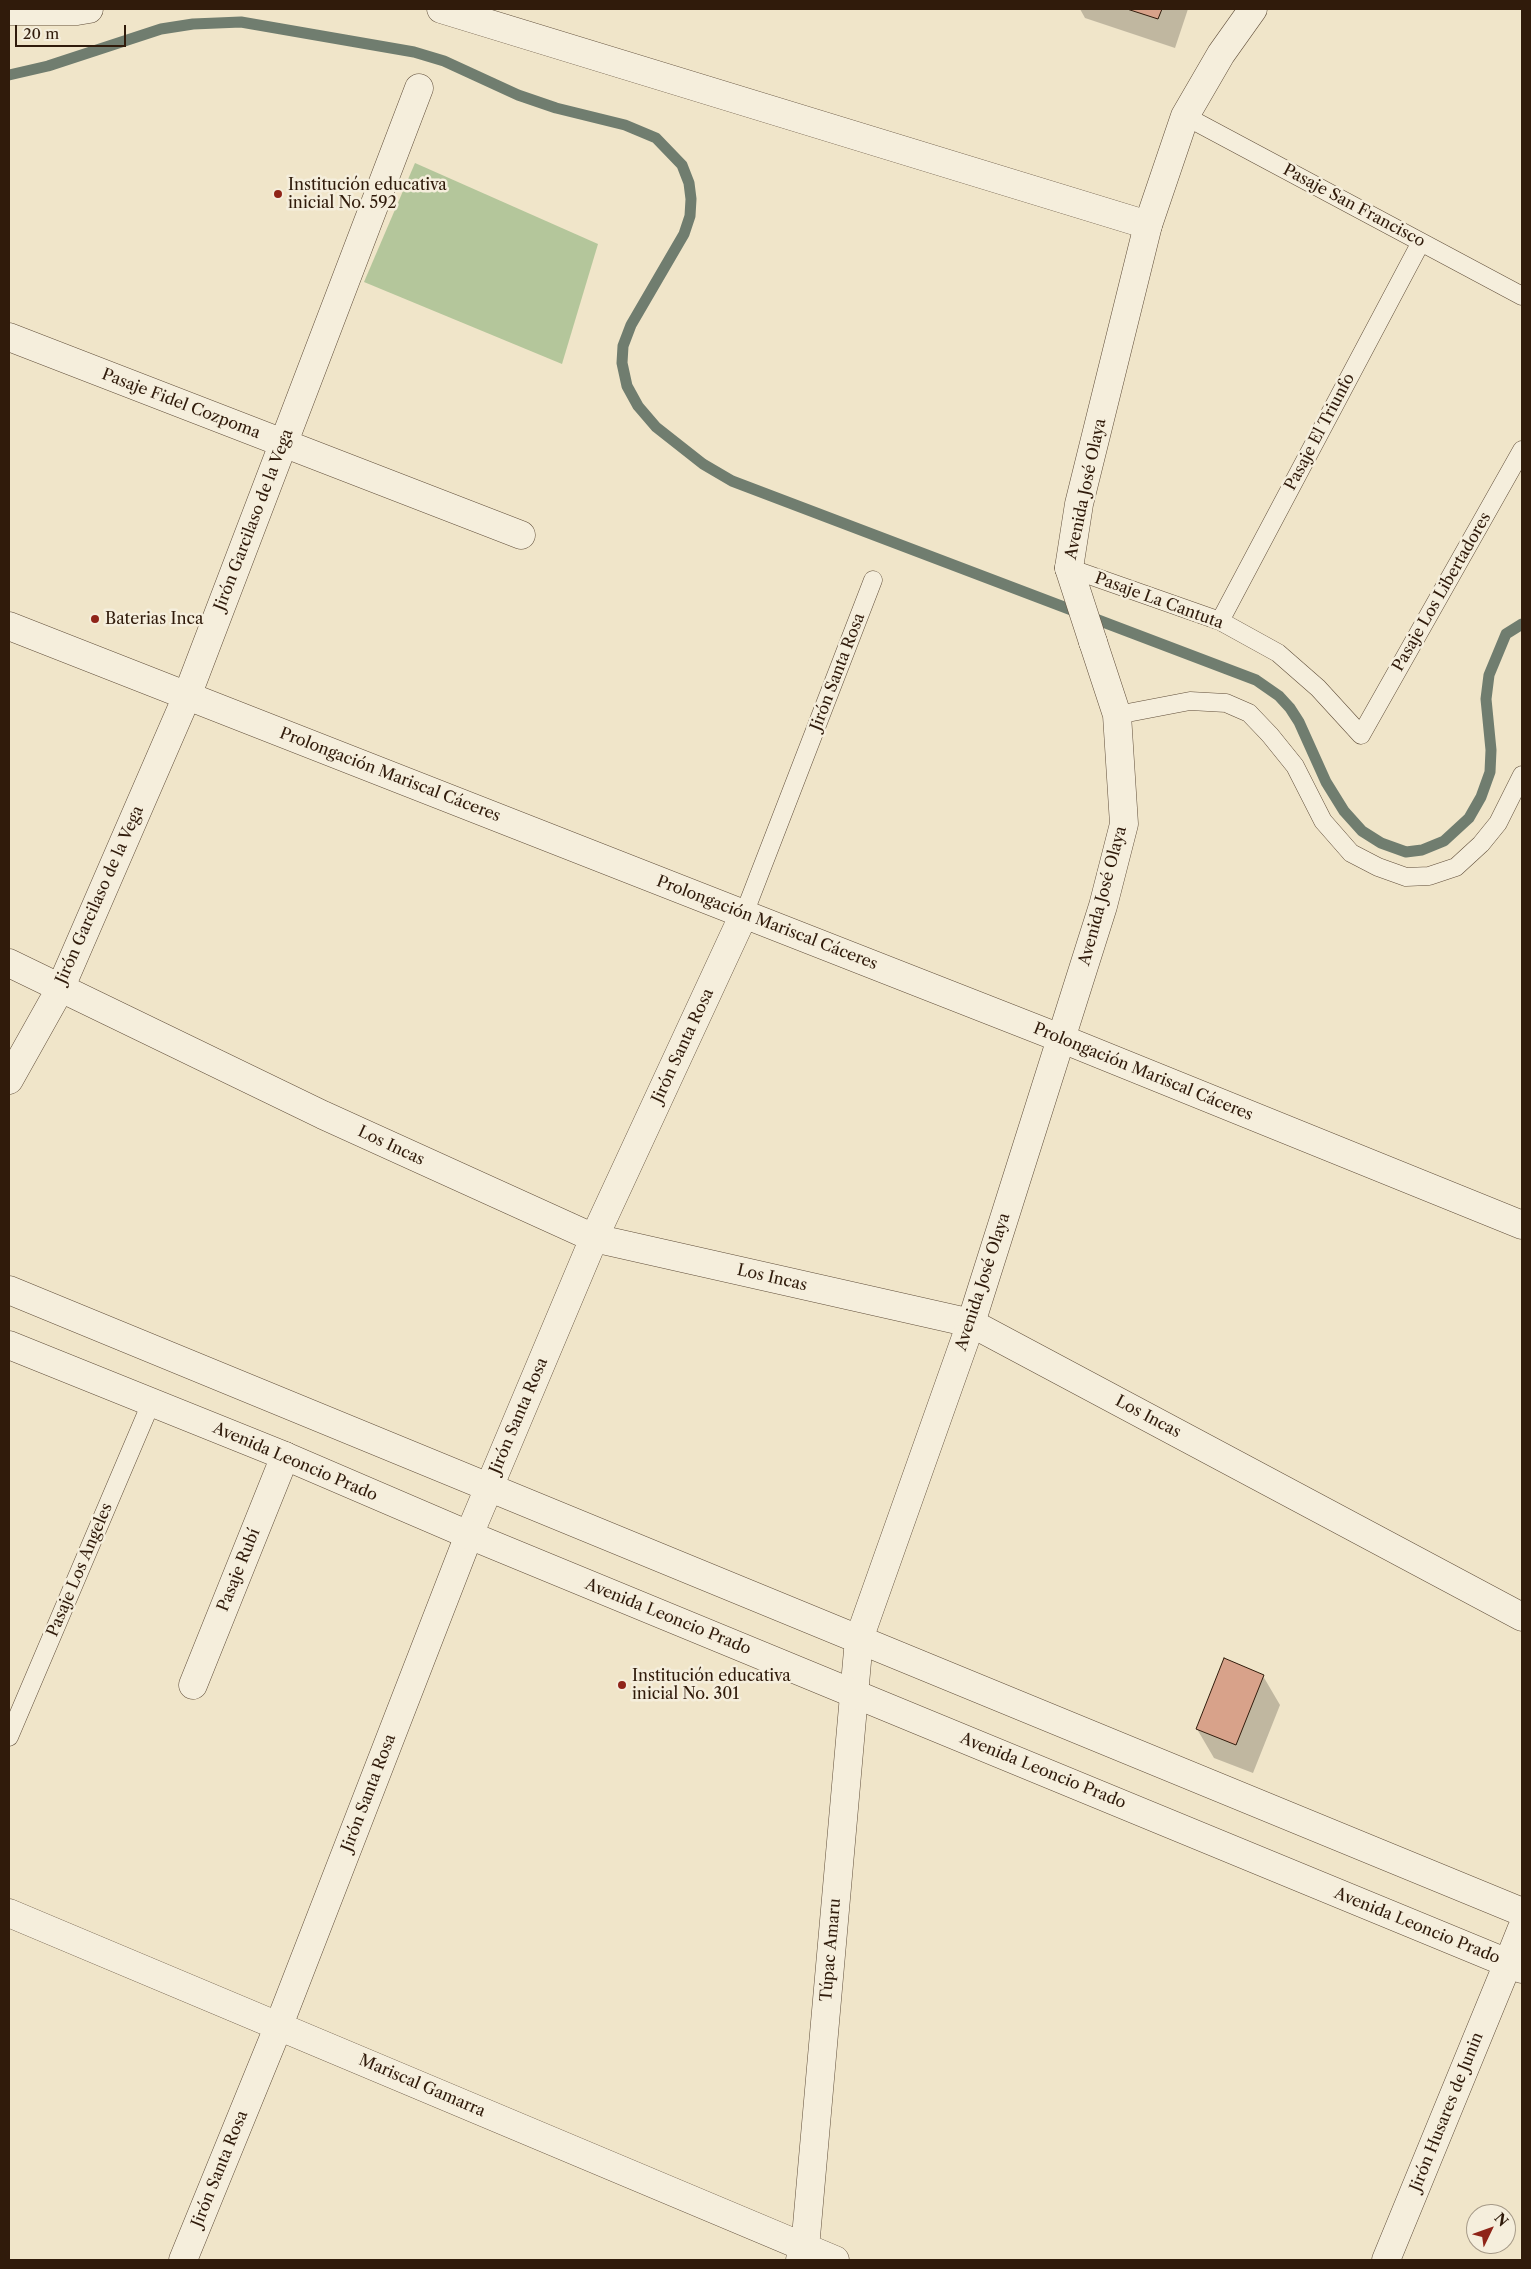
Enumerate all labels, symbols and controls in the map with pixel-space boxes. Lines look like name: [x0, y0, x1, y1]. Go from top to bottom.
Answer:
scale bar: [18, 15, 129, 47]
text: 20 m: [23, 24, 59, 43]
street label: Pasaje San Francisco: [1280, 160, 1428, 252]
place label: Institución educativa inicial No. 592: [288, 175, 447, 213]
marker: Institución educativa inicial No. 592: [272, 188, 284, 200]
street label: Pasaje Fidel Cozpoma: [99, 365, 263, 443]
street label: Pasaje El Triunfo: [1281, 370, 1359, 494]
street label: Avenida José Olaya: [1062, 417, 1110, 561]
street label: Jirón Garcilaso de la Vega: [210, 427, 298, 613]
street label: Pasaje Los Libertadores: [1389, 509, 1495, 675]
street label: Pasaje La Cantuta: [1092, 569, 1226, 633]
place label: Baterias Inca: [105, 609, 203, 629]
street label: Jirón Santa Rosa: [807, 611, 869, 733]
marker: Baterias Inca: [89, 613, 101, 625]
street label: Prolongación Mariscal Cáceres: [277, 724, 503, 826]
street label: Jirón Garcilaso de la Vega: [52, 803, 148, 987]
street label: Avenida José Olaya: [1075, 824, 1131, 968]
street label: Prolongación Mariscal Cáceres: [654, 872, 880, 974]
street label: Jirón Santa Rosa: [648, 986, 718, 1106]
street label: Prolongación Mariscal Cáceres: [1030, 1019, 1256, 1125]
street label: Los Incas: [355, 1122, 427, 1170]
street label: Avenida José Olaya: [952, 1211, 1014, 1353]
street label: Los Incas: [735, 1261, 809, 1295]
street label: Jirón Santa Rosa: [486, 1355, 552, 1477]
street label: Los Incas: [1112, 1392, 1184, 1442]
street label: Avenida Leoncio Prado: [210, 1419, 380, 1505]
street label: Pasaje Los Angeles: [43, 1500, 117, 1640]
street label: Pasaje Rubí: [214, 1526, 264, 1614]
street label: Avenida Leoncio Prado: [582, 1575, 754, 1659]
place label: Institución educativa inicial No. 301: [632, 1666, 791, 1704]
marker: Institución educativa inicial No. 301: [616, 1679, 628, 1691]
street label: Avenida Leoncio Prado: [957, 1729, 1129, 1813]
street label: Jirón Santa Rosa: [338, 1732, 400, 1854]
street label: Avenida Leoncio Prado: [1331, 1884, 1503, 1968]
street label: Túpac Amaru: [817, 1897, 845, 2003]
street label: Jirón Husares de Junin: [1406, 2030, 1488, 2194]
street label: Mariscal Gamarra: [356, 2051, 488, 2121]
street label: Jirón Santa Rosa: [188, 2108, 252, 2230]
north arrow: [1466, 2204, 1516, 2254]
text: N: [1491, 2209, 1512, 2230]

